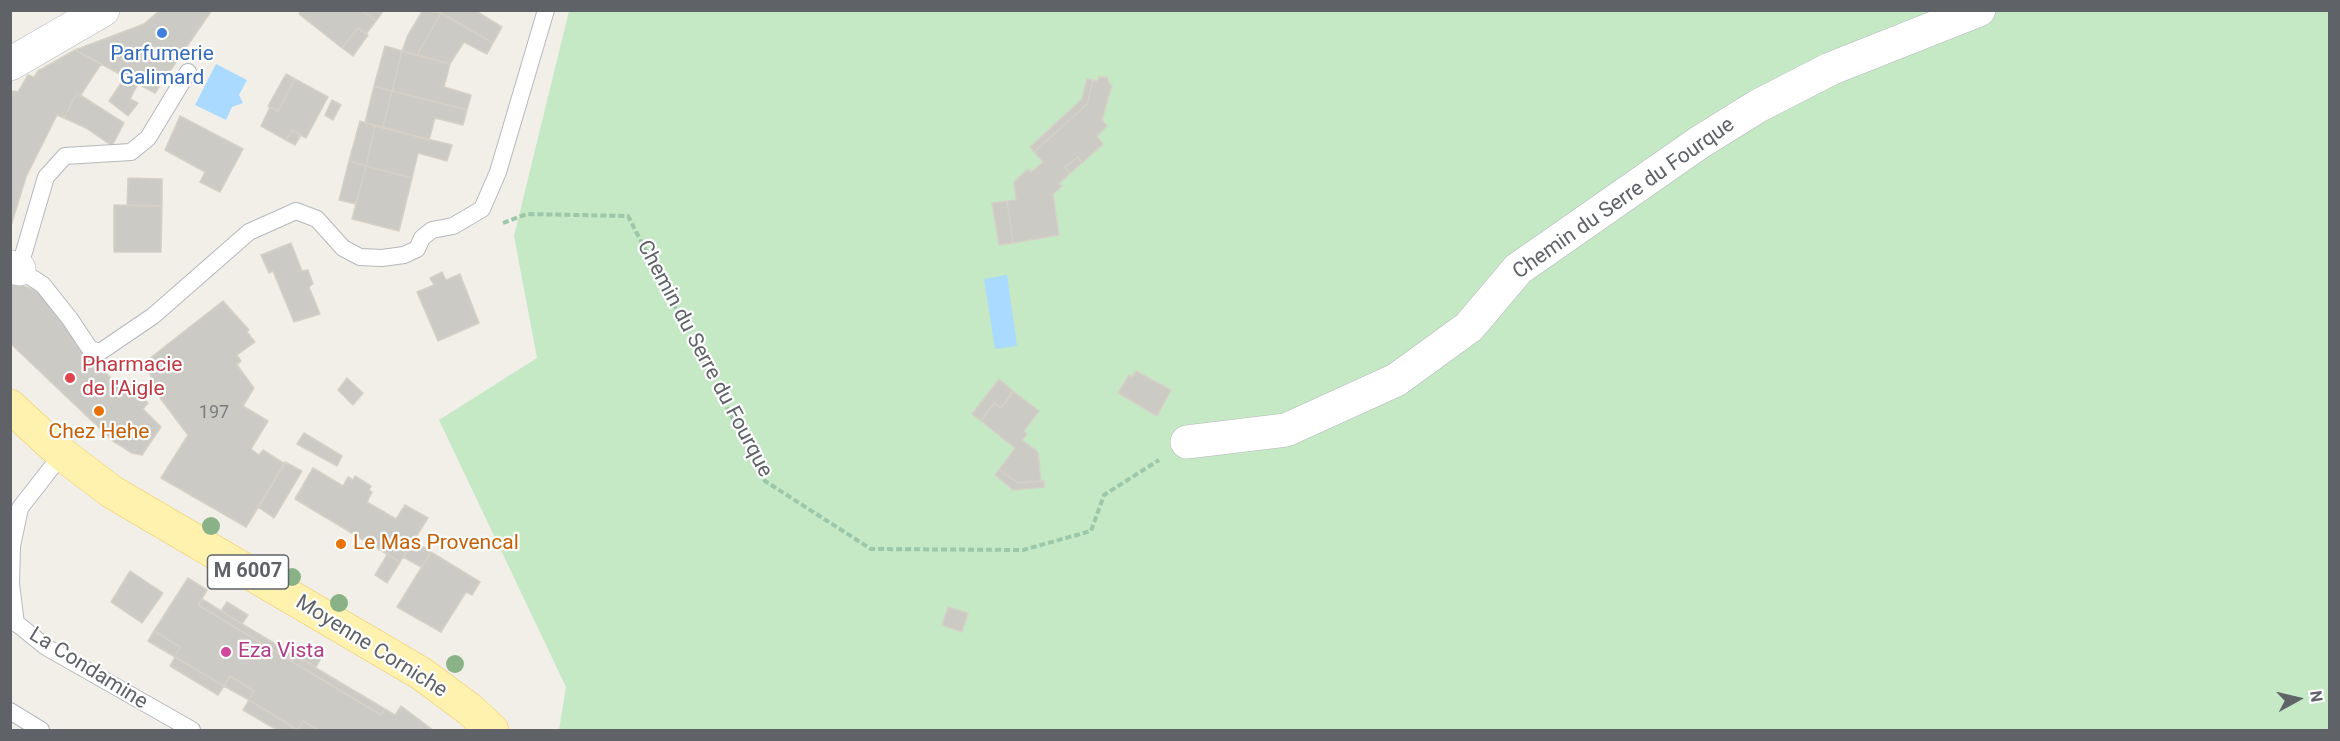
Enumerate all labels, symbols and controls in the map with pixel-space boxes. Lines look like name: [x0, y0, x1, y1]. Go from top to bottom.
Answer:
marker: Parfumerie Galimard: [155, 26, 169, 40]
place label: Parfumerie Galimard: [110, 42, 214, 92]
street label: Chemin du Serre du Fourque: [1508, 113, 1740, 285]
street label: Chemin du Serre du Fourque: [631, 236, 777, 482]
place label: Pharmacie de l'Aigle: [82, 353, 182, 403]
marker: Pharmacie de l'Aigle: [63, 371, 77, 385]
house number: 197: [199, 402, 229, 424]
marker: Chez Hehe: [92, 404, 106, 418]
place label: Chez Hehe: [49, 420, 149, 446]
place label: Le Mas Provencal: [353, 531, 519, 557]
marker: Le Mas Provencal: [334, 537, 348, 551]
road number: M 6007: [208, 555, 288, 589]
street label: Moyenne Corniche: [291, 590, 451, 704]
street label: La Condamine: [24, 623, 152, 715]
place label: Eza Vista: [238, 639, 325, 665]
marker: Eza Vista: [219, 645, 233, 659]
north arrow: [2268, 669, 2328, 729]
text: N: [2306, 690, 2327, 703]

